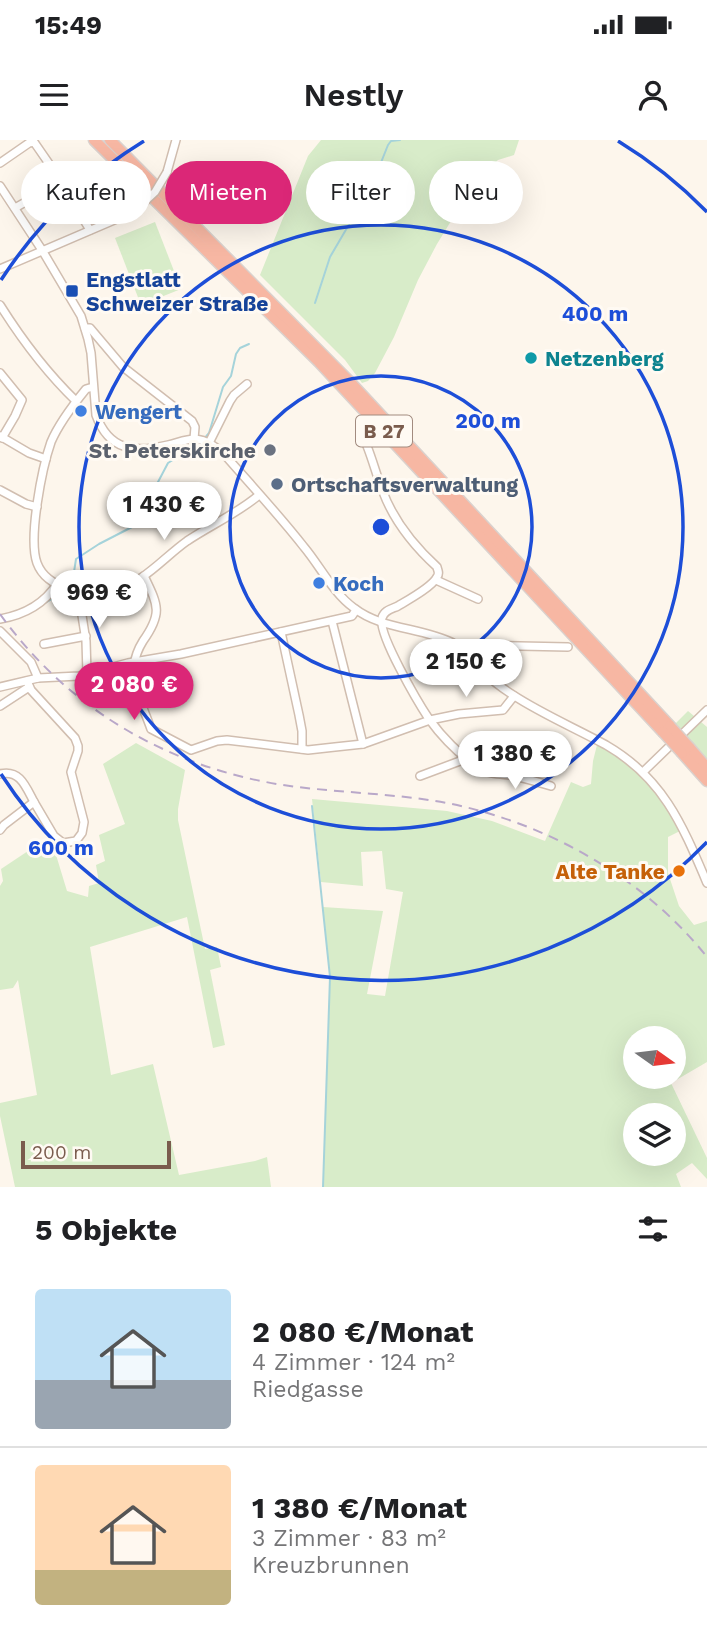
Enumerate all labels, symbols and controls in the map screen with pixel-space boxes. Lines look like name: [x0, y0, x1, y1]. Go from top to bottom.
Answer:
text: 15:49: [35, 10, 102, 40]
icon: menu: [35, 76, 73, 114]
text: Nestly: [304, 76, 403, 114]
icon: person: [634, 76, 672, 114]
chip: Kaufen: [21, 161, 151, 224]
chip: Mieten: [165, 161, 292, 224]
chip: Filter: [306, 161, 415, 224]
chip: Neu: [429, 161, 523, 224]
place label: Engstlatt Schweizer Straße: [86, 267, 268, 316]
marker: Engstlatt Schweizer Straße: [64, 283, 80, 299]
text: 400 m: [562, 301, 628, 326]
place label: Netzenberg: [545, 346, 664, 371]
marker: Netzenberg: [523, 350, 539, 366]
place label: Wengert: [95, 399, 182, 424]
marker: Wengert: [73, 403, 89, 419]
text: 200 m: [455, 408, 521, 433]
road number: B 27: [356, 416, 412, 446]
place label: St. Peterskirche: [89, 438, 256, 463]
marker: St. Peterskirche: [262, 442, 278, 458]
place label: Ortschaftsverwaltung: [291, 472, 518, 497]
marker: Ortschaftsverwaltung: [269, 476, 285, 492]
pin: 1 430 €: [99, 482, 229, 542]
text: 1 430 €: [123, 491, 205, 518]
centre of rings: [369, 515, 393, 539]
pin: 969 €: [50, 570, 148, 630]
place label: Koch: [333, 571, 384, 596]
marker: Koch: [311, 575, 327, 591]
text: 969 €: [66, 579, 132, 606]
pin: 2 150 €: [401, 640, 531, 699]
text: 2 150 €: [426, 648, 506, 675]
pin: 2 080 €: [69, 662, 199, 722]
text: 2 080 €: [90, 671, 178, 698]
pin: 1 380 €: [450, 732, 580, 791]
text: 1 380 €: [474, 740, 556, 767]
text: 600 m: [28, 835, 94, 860]
place label: Alte Tanke: [556, 859, 665, 884]
marker: Alte Tanke: [671, 863, 687, 879]
north arrow: [623, 1026, 686, 1088]
map controls: [623, 1026, 686, 1166]
button: layers: [623, 1103, 686, 1166]
scale bar: [21, 1138, 172, 1170]
text: 200 m: [32, 1141, 91, 1164]
icon: filters: [634, 1210, 672, 1248]
text: 5 Objekte: [35, 1212, 177, 1247]
text: 2 080 €/Monat: [252, 1314, 473, 1349]
icon: home: [91, 1317, 175, 1401]
text: 4 Zimmer · 124 m²: [252, 1349, 455, 1376]
text: Riedgasse: [252, 1376, 364, 1403]
text: 1 380 €/Monat: [252, 1490, 467, 1525]
icon: home: [91, 1493, 175, 1577]
text: 3 Zimmer · 83 m²: [252, 1525, 446, 1552]
text: Kreuzbrunnen: [252, 1552, 410, 1579]

